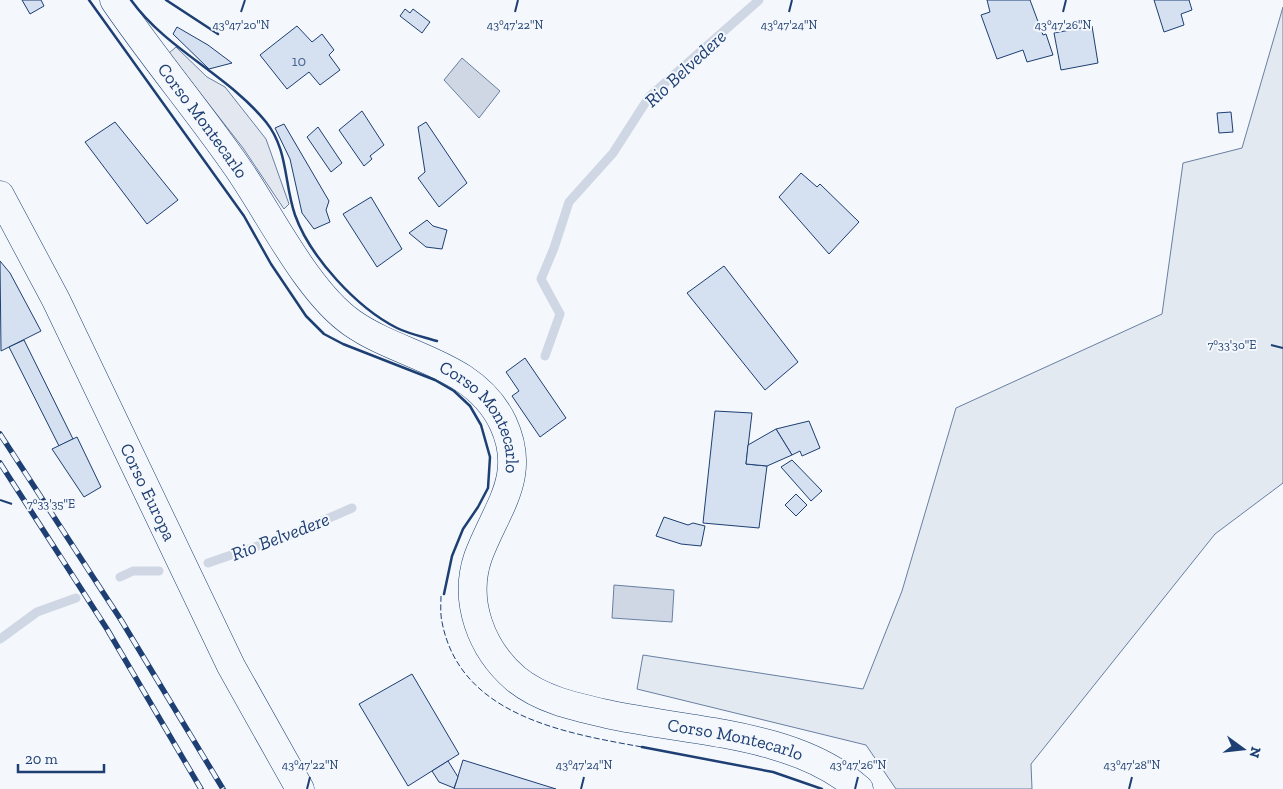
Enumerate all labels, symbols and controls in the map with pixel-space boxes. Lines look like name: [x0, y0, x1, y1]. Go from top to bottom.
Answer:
text: 43°47'20"N: [212, 18, 270, 32]
text: 43°47'22"N: [487, 18, 543, 32]
text: 43°47'24"N: [761, 18, 817, 32]
text: 43°47'26"N: [1035, 18, 1091, 32]
water label: Rio Belvedere: [640, 25, 731, 112]
house number: 10: [292, 52, 306, 70]
street label: Corso Montecarlo: [153, 59, 253, 183]
text: 7°33'30"E: [1208, 338, 1256, 352]
street label: Corso Montecarlo: [436, 356, 523, 475]
street label: Corso Europa: [115, 440, 181, 545]
text: 7°33'35"E: [27, 497, 75, 511]
water label: Rio Belvedere: [228, 507, 333, 566]
street label: Corso Montecarlo: [666, 714, 806, 765]
north arrow: [1218, 724, 1268, 774]
scale bar: [18, 742, 104, 774]
text: N: [1245, 745, 1265, 760]
text: 20 m: [25, 750, 58, 768]
text: 43°47'22"N: [282, 758, 338, 772]
text: 43°47'24"N: [556, 758, 612, 772]
text: 43°47'26"N: [830, 758, 886, 772]
text: 43°47'28"N: [1104, 758, 1161, 772]

